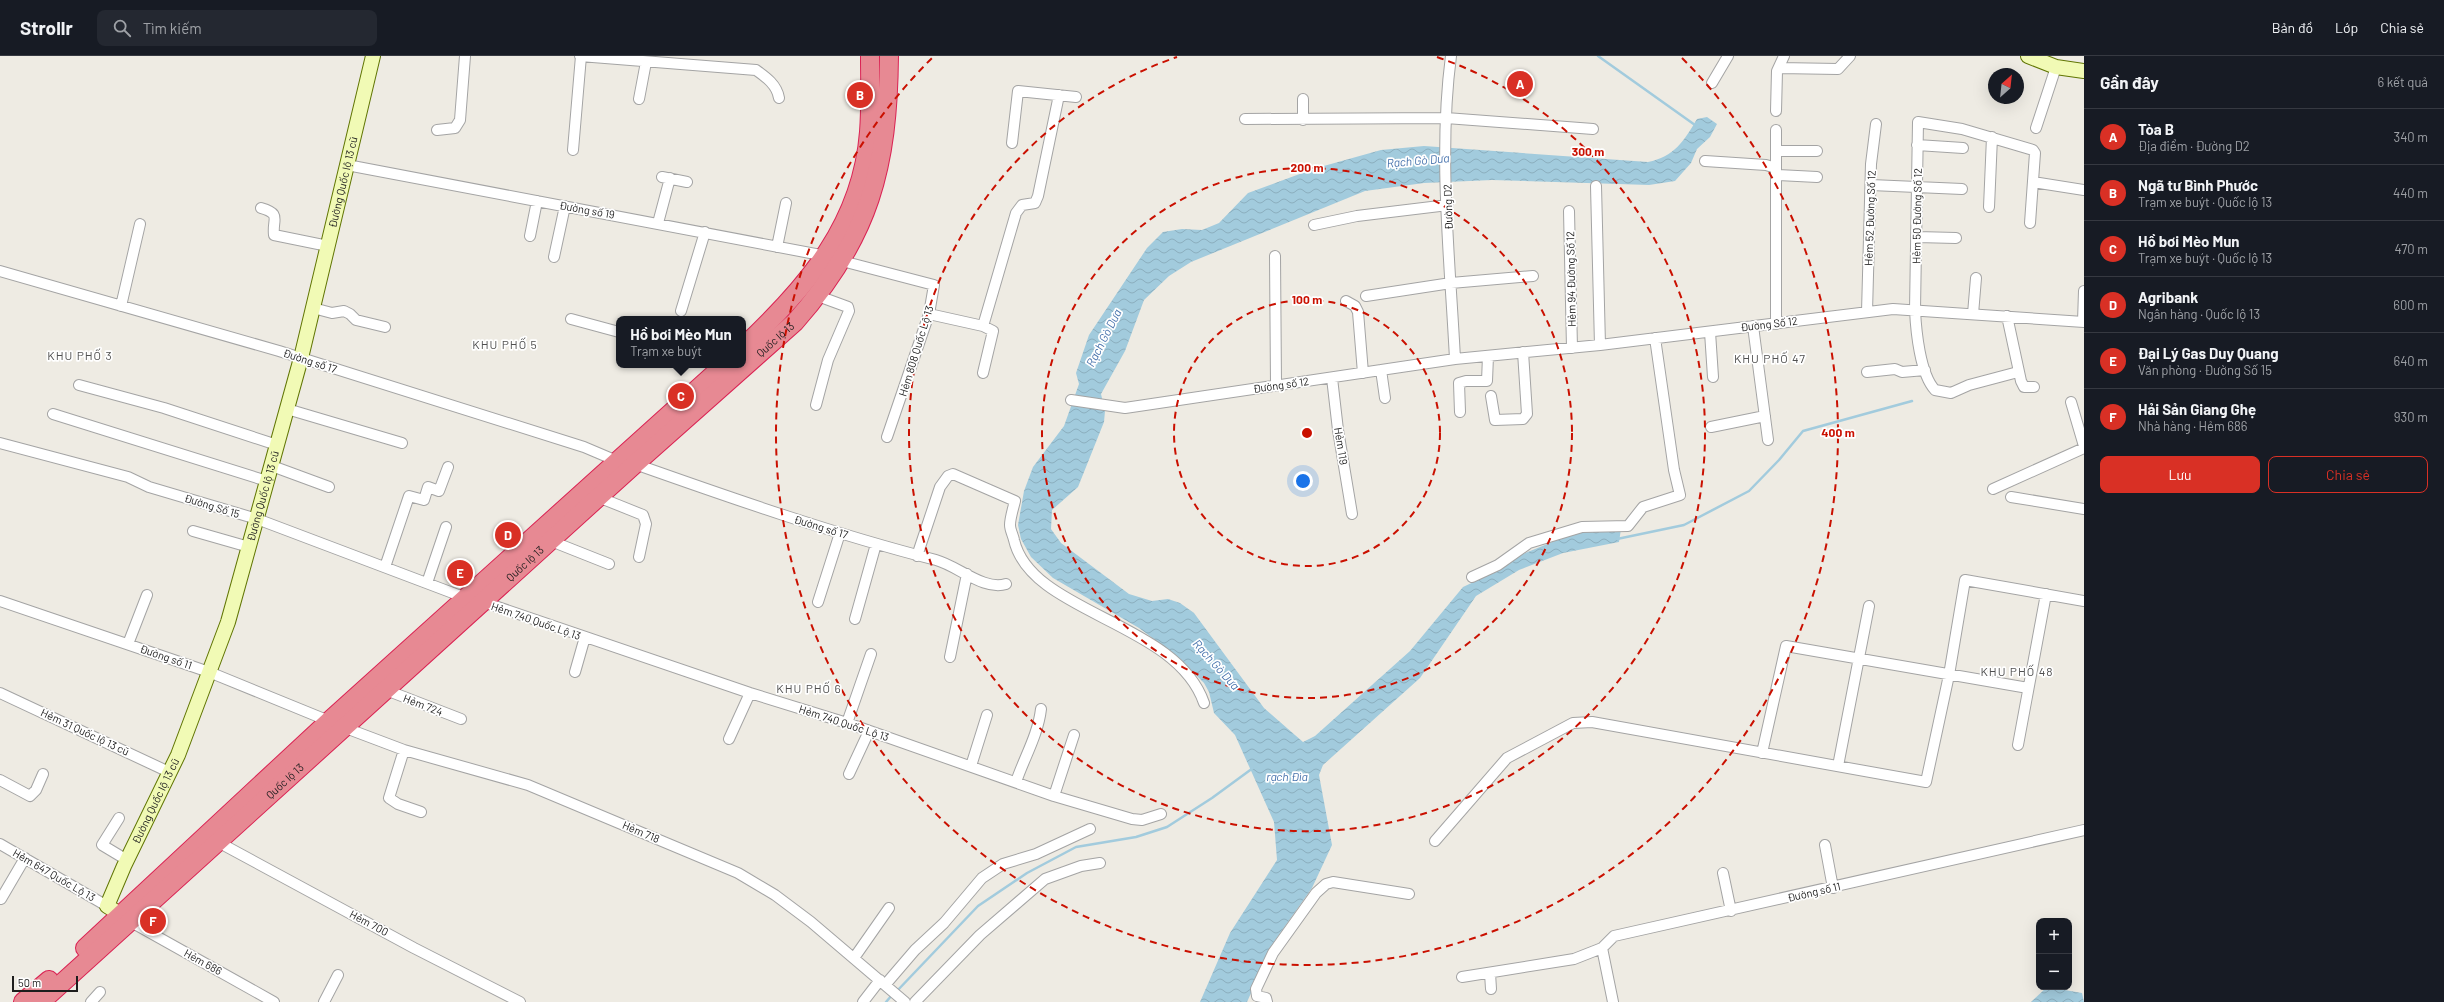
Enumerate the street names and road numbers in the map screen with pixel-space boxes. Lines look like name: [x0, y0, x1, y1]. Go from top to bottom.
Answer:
street label: Đường Quốc lộ 13 cũ: [325, 135, 360, 229]
street label: Hẻm 50 Đường Số 12: [1909, 168, 1924, 264]
street label: Hẻm 52 Đường Số 12: [1861, 170, 1878, 266]
street label: Đường D2: [1440, 184, 1455, 230]
street label: Đường số 19: [558, 198, 616, 221]
street label: Hẻm 94 Đường Số 12: [1563, 231, 1578, 327]
street label: Hẻm 808 Quốc Lộ 13: [896, 304, 935, 398]
street label: Đường Số 12: [1740, 314, 1798, 333]
street label: Quốc lộ 13: [753, 319, 797, 359]
street label: Đường số 17: [282, 346, 339, 375]
street label: Đường số 12: [1252, 374, 1310, 395]
street label: Hẻm 119: [1332, 426, 1351, 466]
street label: Đường Quốc lộ 13 cũ: [244, 449, 281, 543]
street label: Đường Số 15: [183, 491, 242, 520]
street label: Đường số 17: [793, 512, 850, 541]
street label: Quốc lộ 13: [503, 543, 546, 584]
street label: Hẻm 740 Quốc Lộ 13: [490, 599, 583, 642]
street label: Đường số 11: [138, 642, 194, 672]
street label: Hẻm 724: [401, 691, 445, 718]
street label: Hẻm 740 Quốc Lộ 13: [797, 702, 891, 743]
street label: Hẻm 31 Quốc lộ 13 cũ: [39, 705, 132, 758]
street label: Đường Quốc lộ 13 cũ: [129, 756, 181, 846]
street label: Quốc lộ 13: [263, 760, 306, 801]
street label: Hẻm 718: [621, 818, 662, 845]
street label: Hẻm 647 Quốc Lộ 13: [11, 846, 98, 903]
street label: Đường số 11: [1786, 879, 1842, 904]
street label: Hẻm 700: [348, 907, 391, 938]
street label: Hẻm 686: [182, 946, 225, 977]

